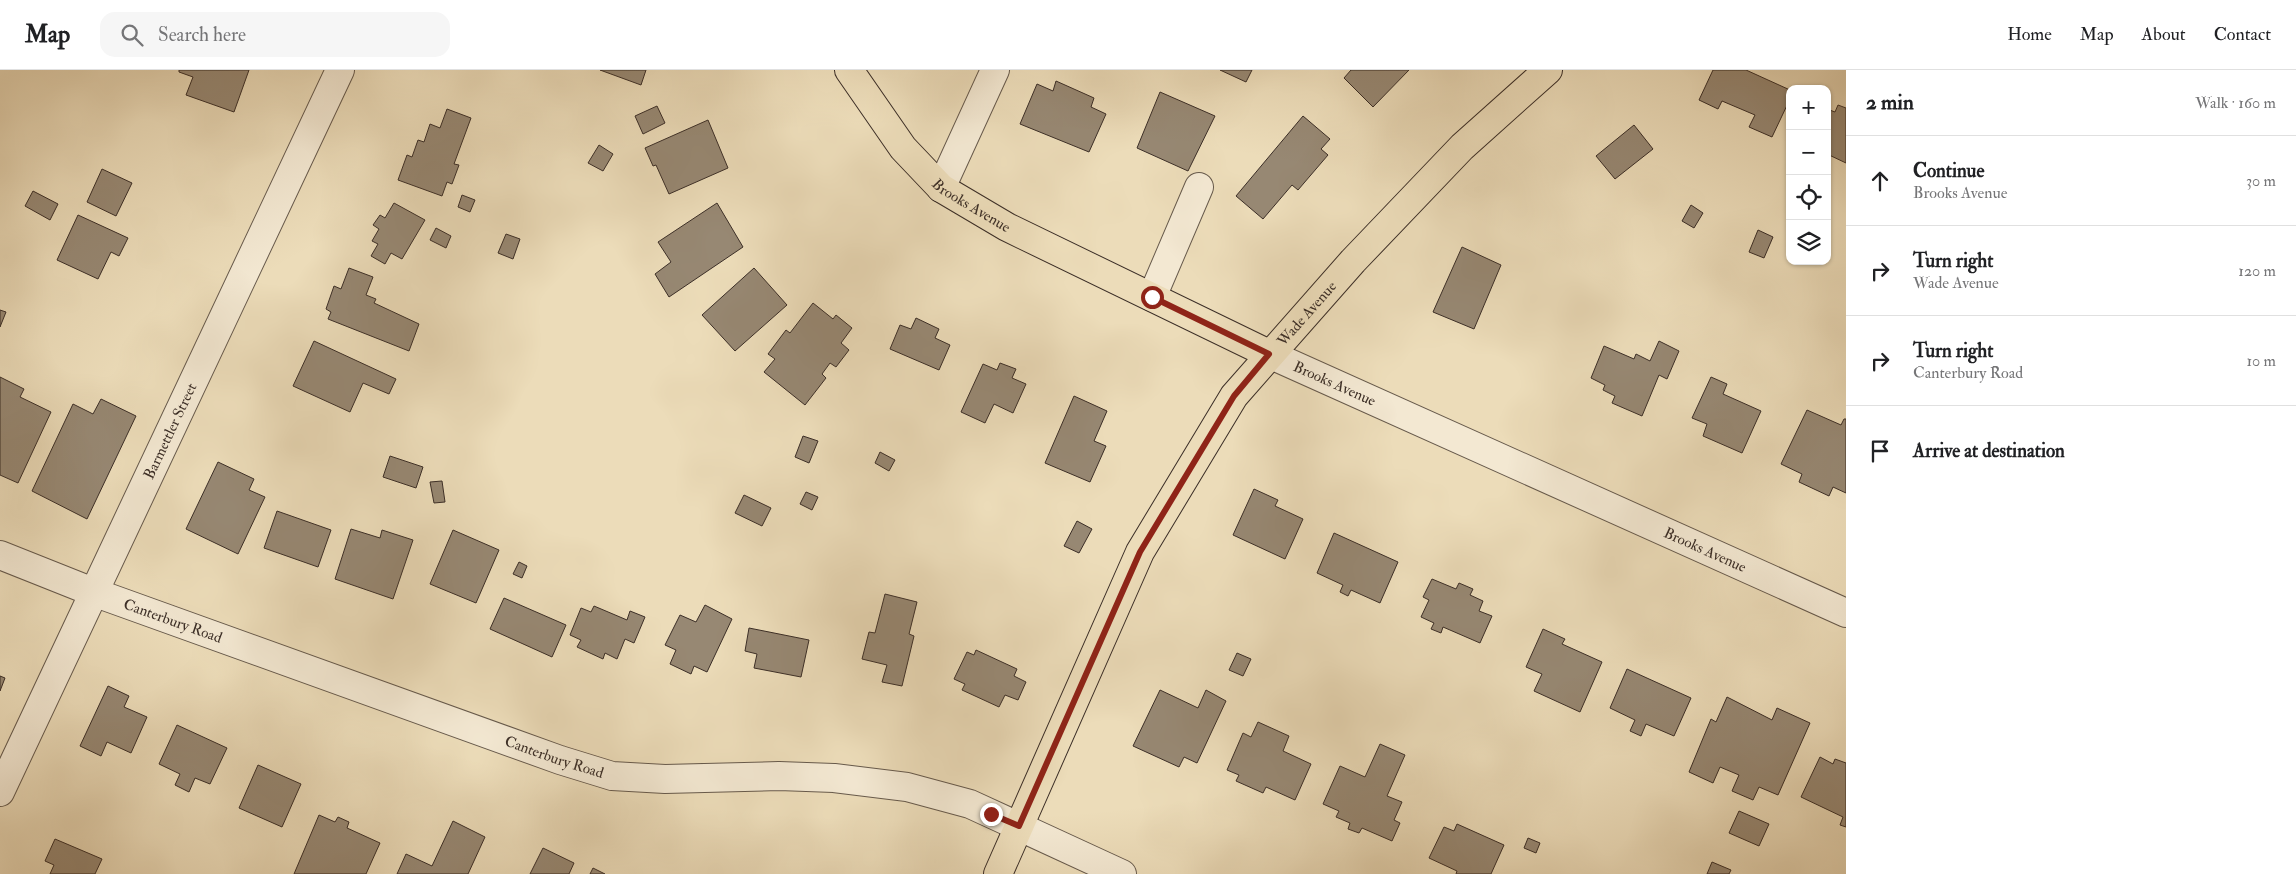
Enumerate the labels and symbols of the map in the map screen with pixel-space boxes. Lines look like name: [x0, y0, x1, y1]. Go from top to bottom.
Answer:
street label: Brooks Avenue: [927, 175, 1014, 237]
street label: Wade Avenue: [1273, 277, 1341, 351]
route start: [1141, 286, 1164, 309]
street label: Brooks Avenue: [1290, 357, 1379, 411]
street label: Barmettler Street: [140, 380, 201, 482]
street label: Brooks Avenue: [1661, 523, 1749, 577]
street label: Canterbury Road: [121, 595, 225, 648]
street label: Canterbury Road: [502, 732, 607, 783]
route end: [980, 803, 1003, 826]

